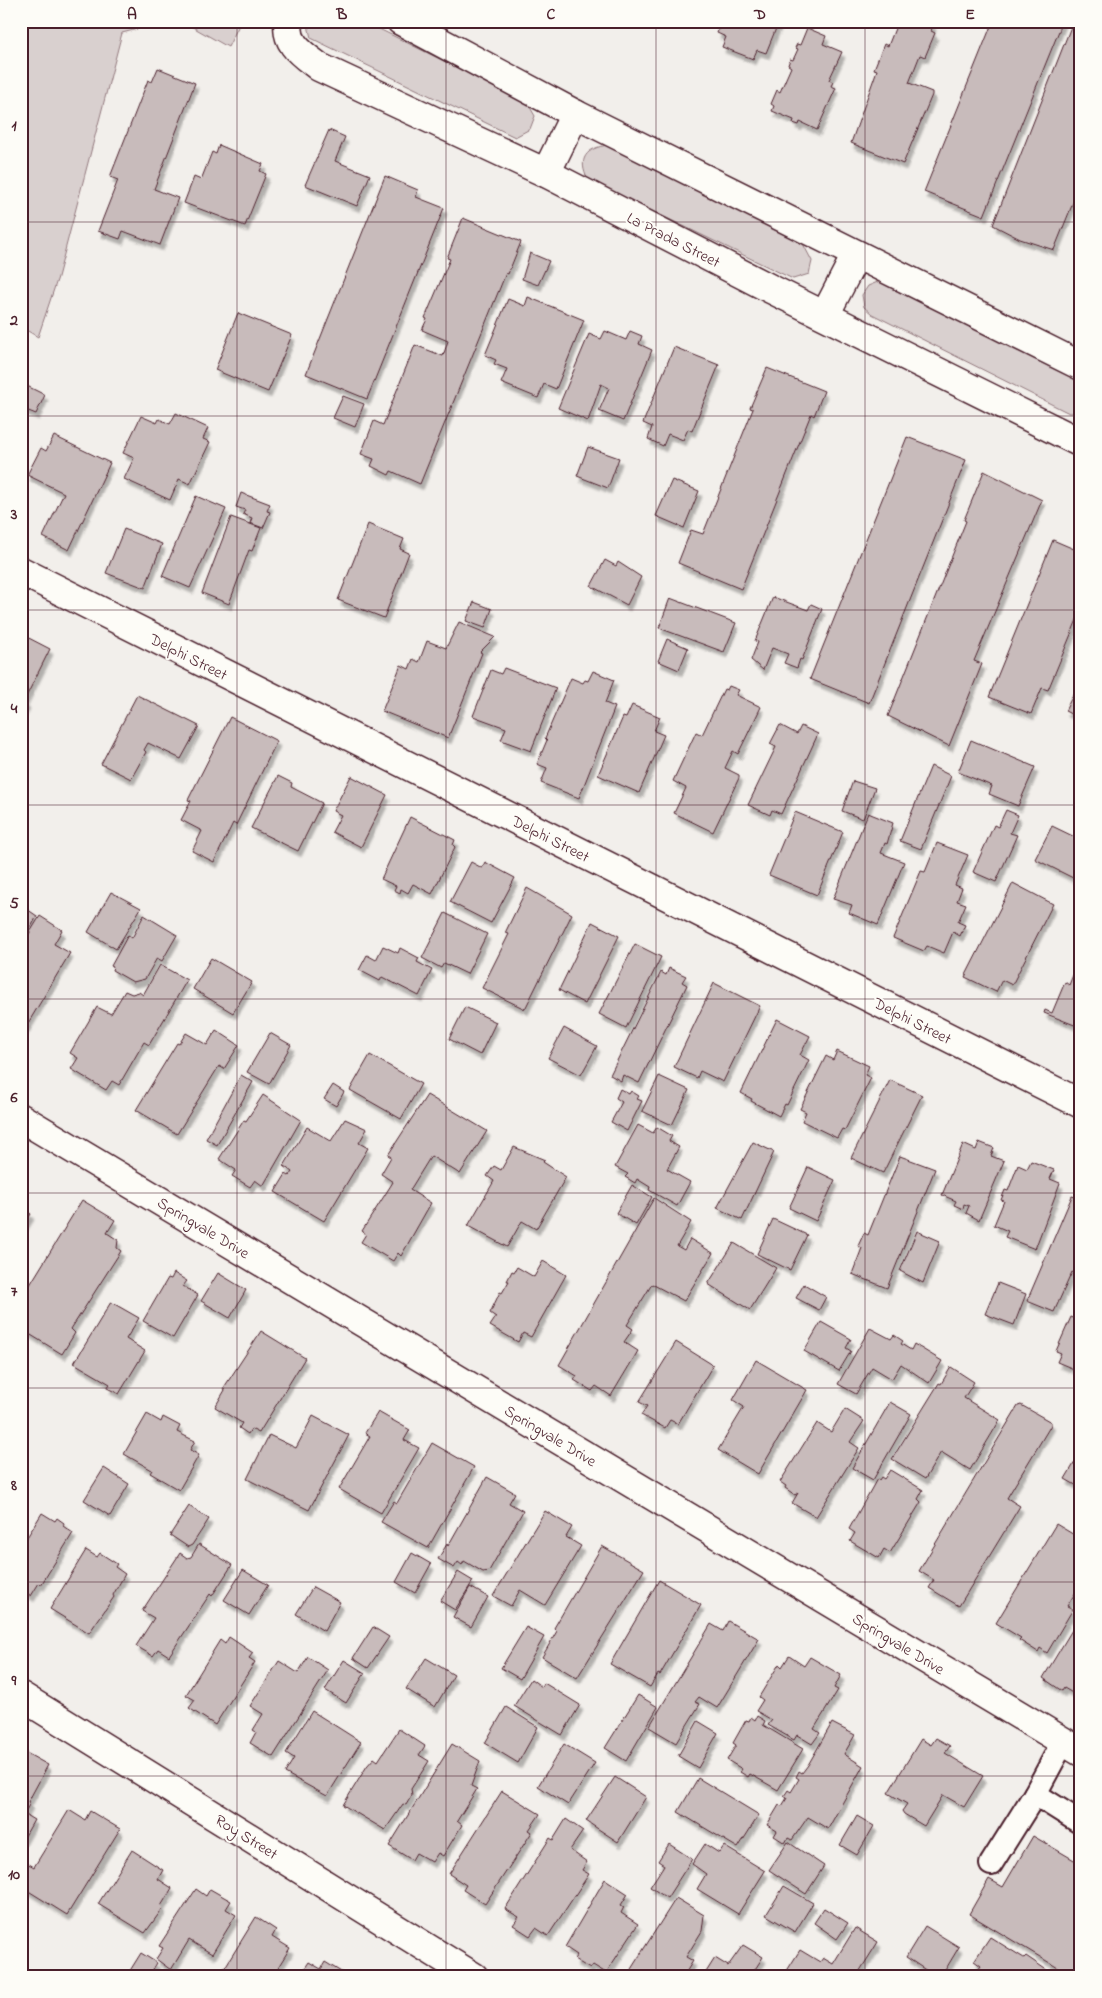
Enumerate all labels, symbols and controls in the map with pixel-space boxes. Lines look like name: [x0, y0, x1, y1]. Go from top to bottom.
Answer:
text: A: [127, 3, 137, 27]
text: B: [336, 3, 348, 27]
text: C: [547, 3, 556, 27]
text: D: [753, 3, 766, 27]
text: E: [965, 3, 975, 27]
text: 1: [11, 114, 17, 138]
street label: La Prada Street: [622, 207, 725, 275]
text: 2: [9, 309, 18, 333]
text: 3: [10, 503, 18, 527]
street label: Delphi Street: [144, 627, 232, 688]
text: 4: [10, 697, 18, 721]
street label: Delphi Street: [506, 809, 594, 870]
text: 5: [9, 892, 19, 916]
street label: Delphi Street: [868, 991, 956, 1052]
text: 6: [9, 1086, 18, 1110]
street label: Springvale Drive: [152, 1192, 254, 1266]
text: 7: [11, 1280, 18, 1304]
street label: Springvale Drive: [499, 1400, 601, 1474]
text: 8: [10, 1474, 17, 1498]
street label: Springvale Drive: [847, 1608, 949, 1682]
text: 9: [11, 1669, 17, 1693]
street label: Roy Street: [210, 1809, 283, 1867]
text: 10: [8, 1863, 20, 1887]

